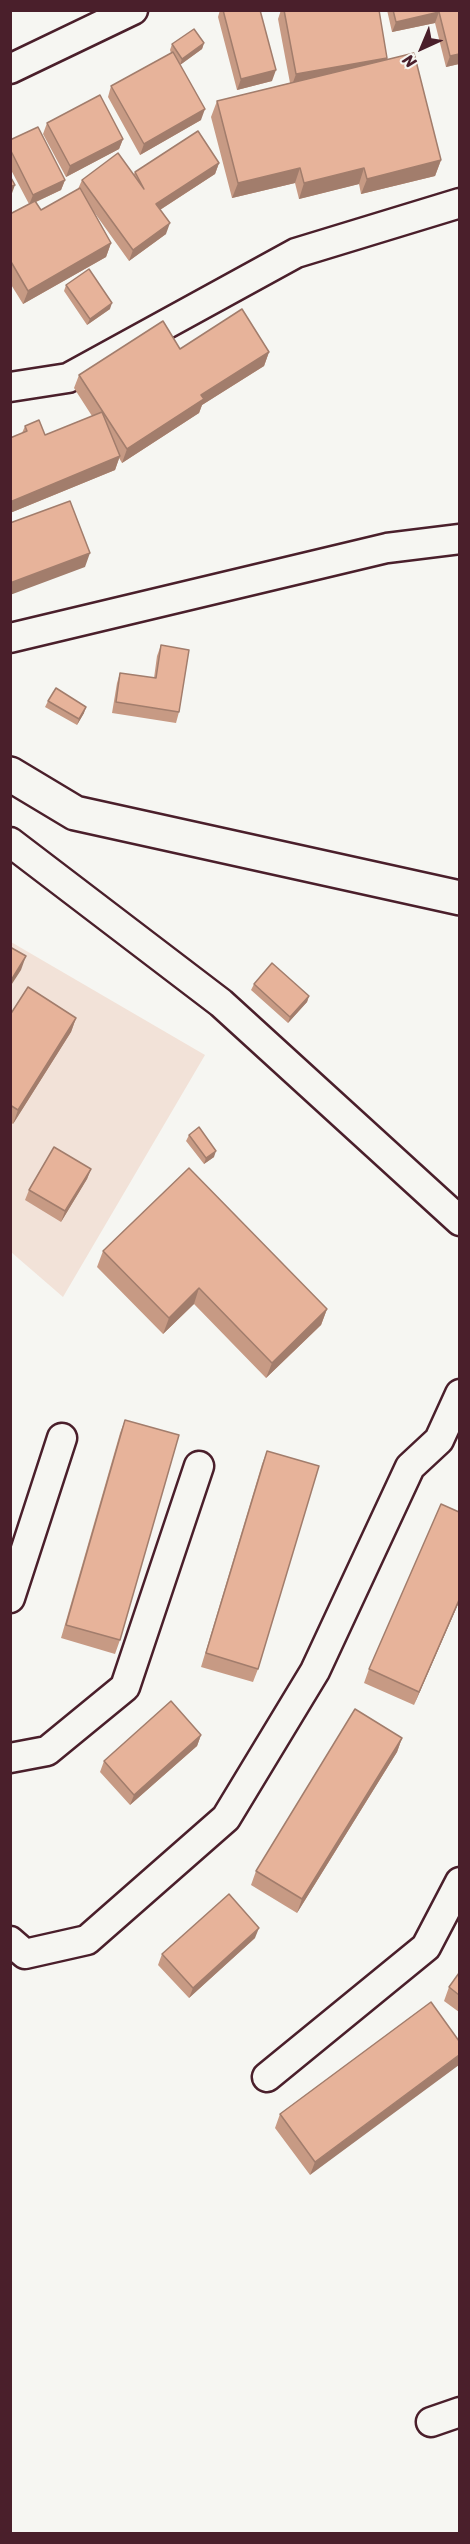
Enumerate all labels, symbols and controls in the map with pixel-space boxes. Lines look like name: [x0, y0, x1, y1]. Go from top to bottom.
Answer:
north arrow: [392, 18, 452, 78]
text: N: [395, 47, 423, 76]

